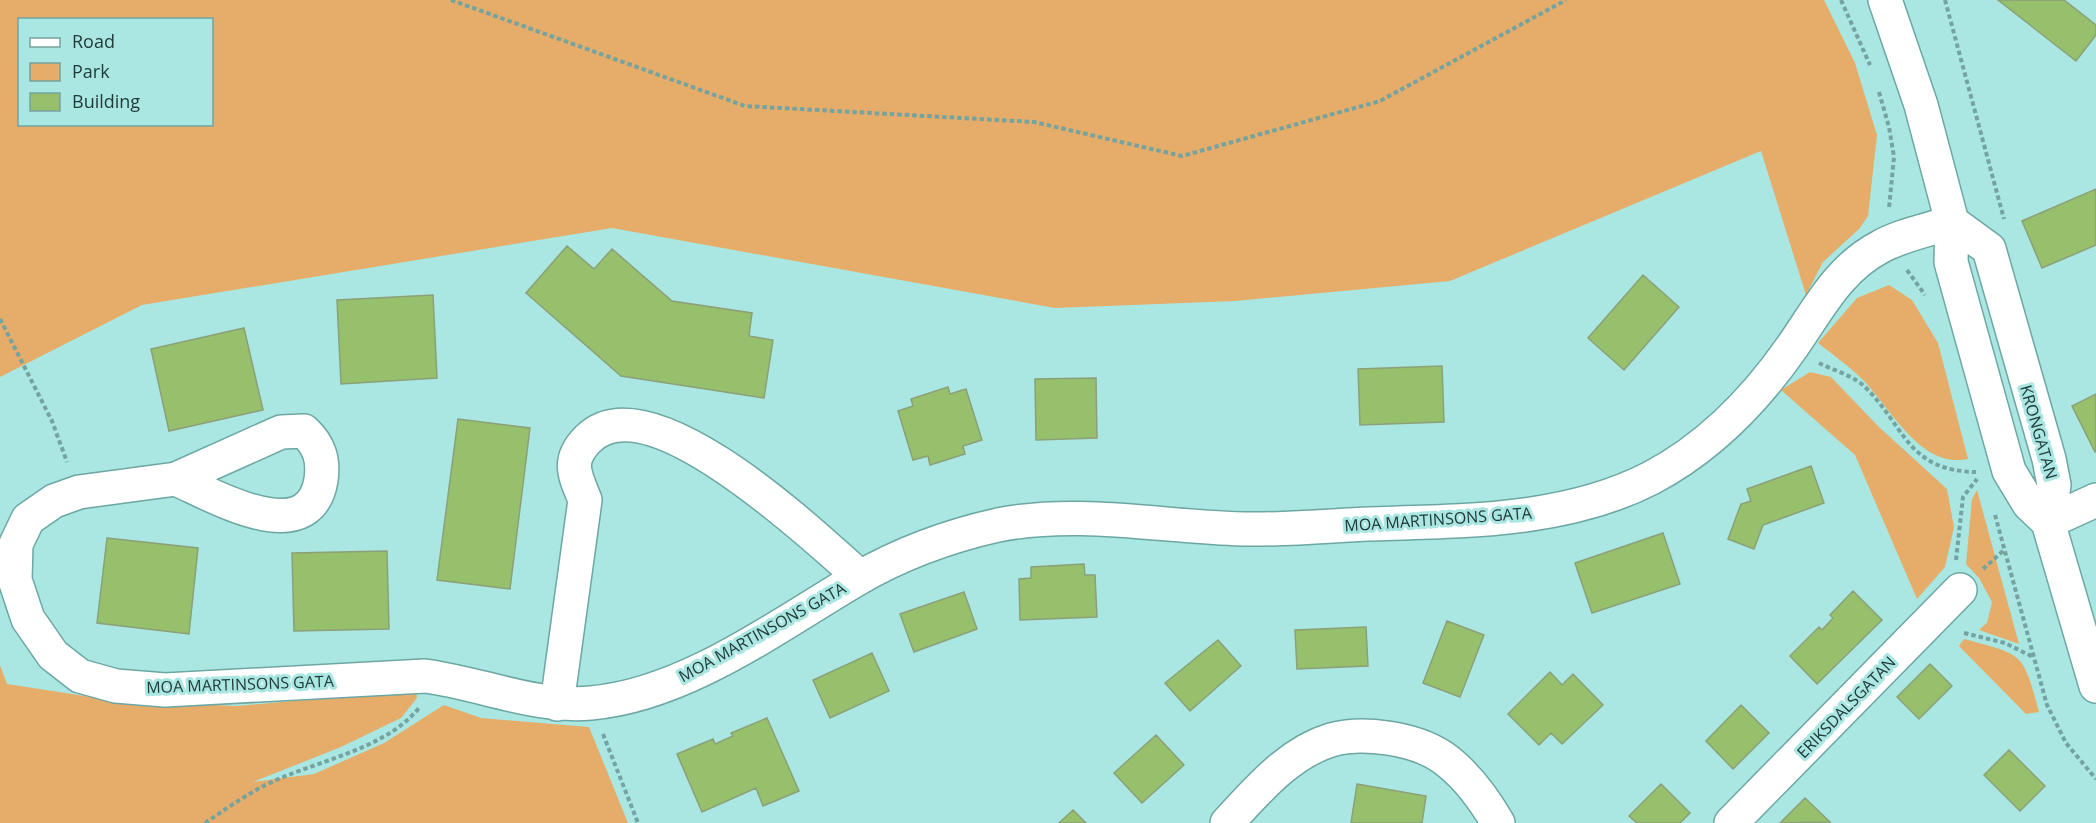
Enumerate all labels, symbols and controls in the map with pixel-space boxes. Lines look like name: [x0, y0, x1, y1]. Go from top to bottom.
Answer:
legend: [18, 18, 213, 126]
text: Road: [72, 29, 115, 53]
text: Park: [72, 59, 110, 83]
text: Building: [72, 89, 140, 113]
street label: KRONGATAN: [2015, 382, 2063, 482]
street label: MOA MARTINSONS GATA: [1344, 501, 1533, 537]
street label: MOA MARTINSONS GATA: [675, 576, 850, 687]
street label: ERIKSDALSGATAN: [1792, 651, 1900, 763]
street label: MOA MARTINSONS GATA: [146, 670, 335, 698]

